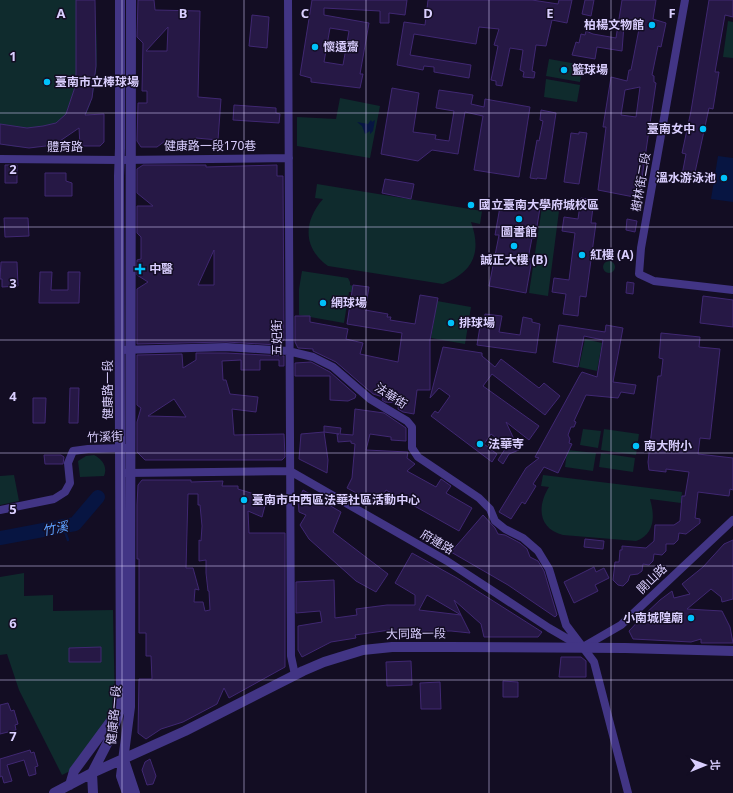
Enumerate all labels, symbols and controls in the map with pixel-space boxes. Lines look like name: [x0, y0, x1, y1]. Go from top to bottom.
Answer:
text: A: [57, 4, 66, 22]
text: B: [179, 4, 187, 22]
text: C: [301, 4, 309, 22]
text: D: [423, 4, 433, 22]
text: E: [546, 4, 554, 22]
text: F: [668, 4, 676, 22]
place label: 柏楊文物館: [584, 16, 644, 33]
marker: 柏楊文物館: [647, 20, 657, 30]
place label: 懷遠齋: [323, 38, 359, 55]
marker: 懷遠齋: [310, 42, 320, 52]
text: 1: [9, 47, 17, 65]
place label: 籃球場: [572, 61, 608, 78]
marker: 籃球場: [559, 65, 569, 75]
place label: 臺南市立棒球場: [55, 73, 139, 90]
marker: 臺南市立棒球場: [42, 77, 52, 87]
place label: 臺南女中: [647, 120, 695, 137]
marker: 臺南女中: [698, 124, 708, 134]
street label: 健康路一段170巷: [164, 137, 256, 154]
street label: 體育路: [47, 138, 83, 155]
street label: 樹林街二段: [627, 151, 654, 213]
text: 2: [9, 160, 17, 178]
place label: 溫水游泳池: [656, 169, 716, 186]
marker: 溫水游泳池: [719, 173, 729, 183]
place label: 國立臺南大學府城校區: [479, 196, 599, 213]
marker: 國立臺南大學府城校區: [466, 200, 476, 210]
marker: 圖書館: [514, 214, 524, 224]
place label: 圖書館: [501, 223, 537, 240]
marker: 誠正大樓 (B): [509, 241, 519, 251]
place label: 紅樓 (A): [590, 246, 634, 263]
marker: 紅樓 (A): [577, 250, 587, 260]
place label: 誠正大樓 (B): [480, 251, 548, 268]
place label: 中醫: [149, 260, 173, 277]
marker: 中醫: [134, 263, 146, 275]
text: 3: [9, 274, 17, 292]
place label: 網球場: [331, 294, 367, 311]
marker: 網球場: [318, 298, 328, 308]
place label: 排球場: [459, 314, 495, 331]
marker: 排球場: [446, 318, 456, 328]
street label: 五妃街: [268, 320, 285, 356]
street label: 健康路一段: [99, 360, 116, 420]
street label: 法華街: [372, 379, 411, 413]
text: 4: [9, 387, 17, 405]
street label: 竹溪街: [87, 427, 123, 446]
place label: 法華寺: [488, 435, 524, 452]
place label: 南大附小: [644, 437, 692, 454]
marker: 法華寺: [475, 439, 485, 449]
marker: 南大附小: [631, 441, 641, 451]
place label: 臺南市中西區法華社區活動中心: [252, 491, 420, 508]
marker: 臺南市中西區法華社區活動中心: [239, 495, 249, 505]
text: 5: [9, 500, 17, 518]
water label: 竹溪: [41, 516, 71, 539]
street label: 府連路: [417, 525, 457, 558]
street label: 開山路: [633, 560, 671, 597]
place label: 小南城隍廟: [623, 609, 683, 626]
marker: 小南城隍廟: [686, 613, 696, 623]
text: 6: [9, 614, 17, 632]
street label: 大同路一段: [386, 624, 446, 643]
street label: 健康路一段: [102, 684, 125, 746]
text: 7: [9, 727, 17, 745]
north arrow: [685, 745, 725, 785]
text: 北: [708, 759, 723, 770]

